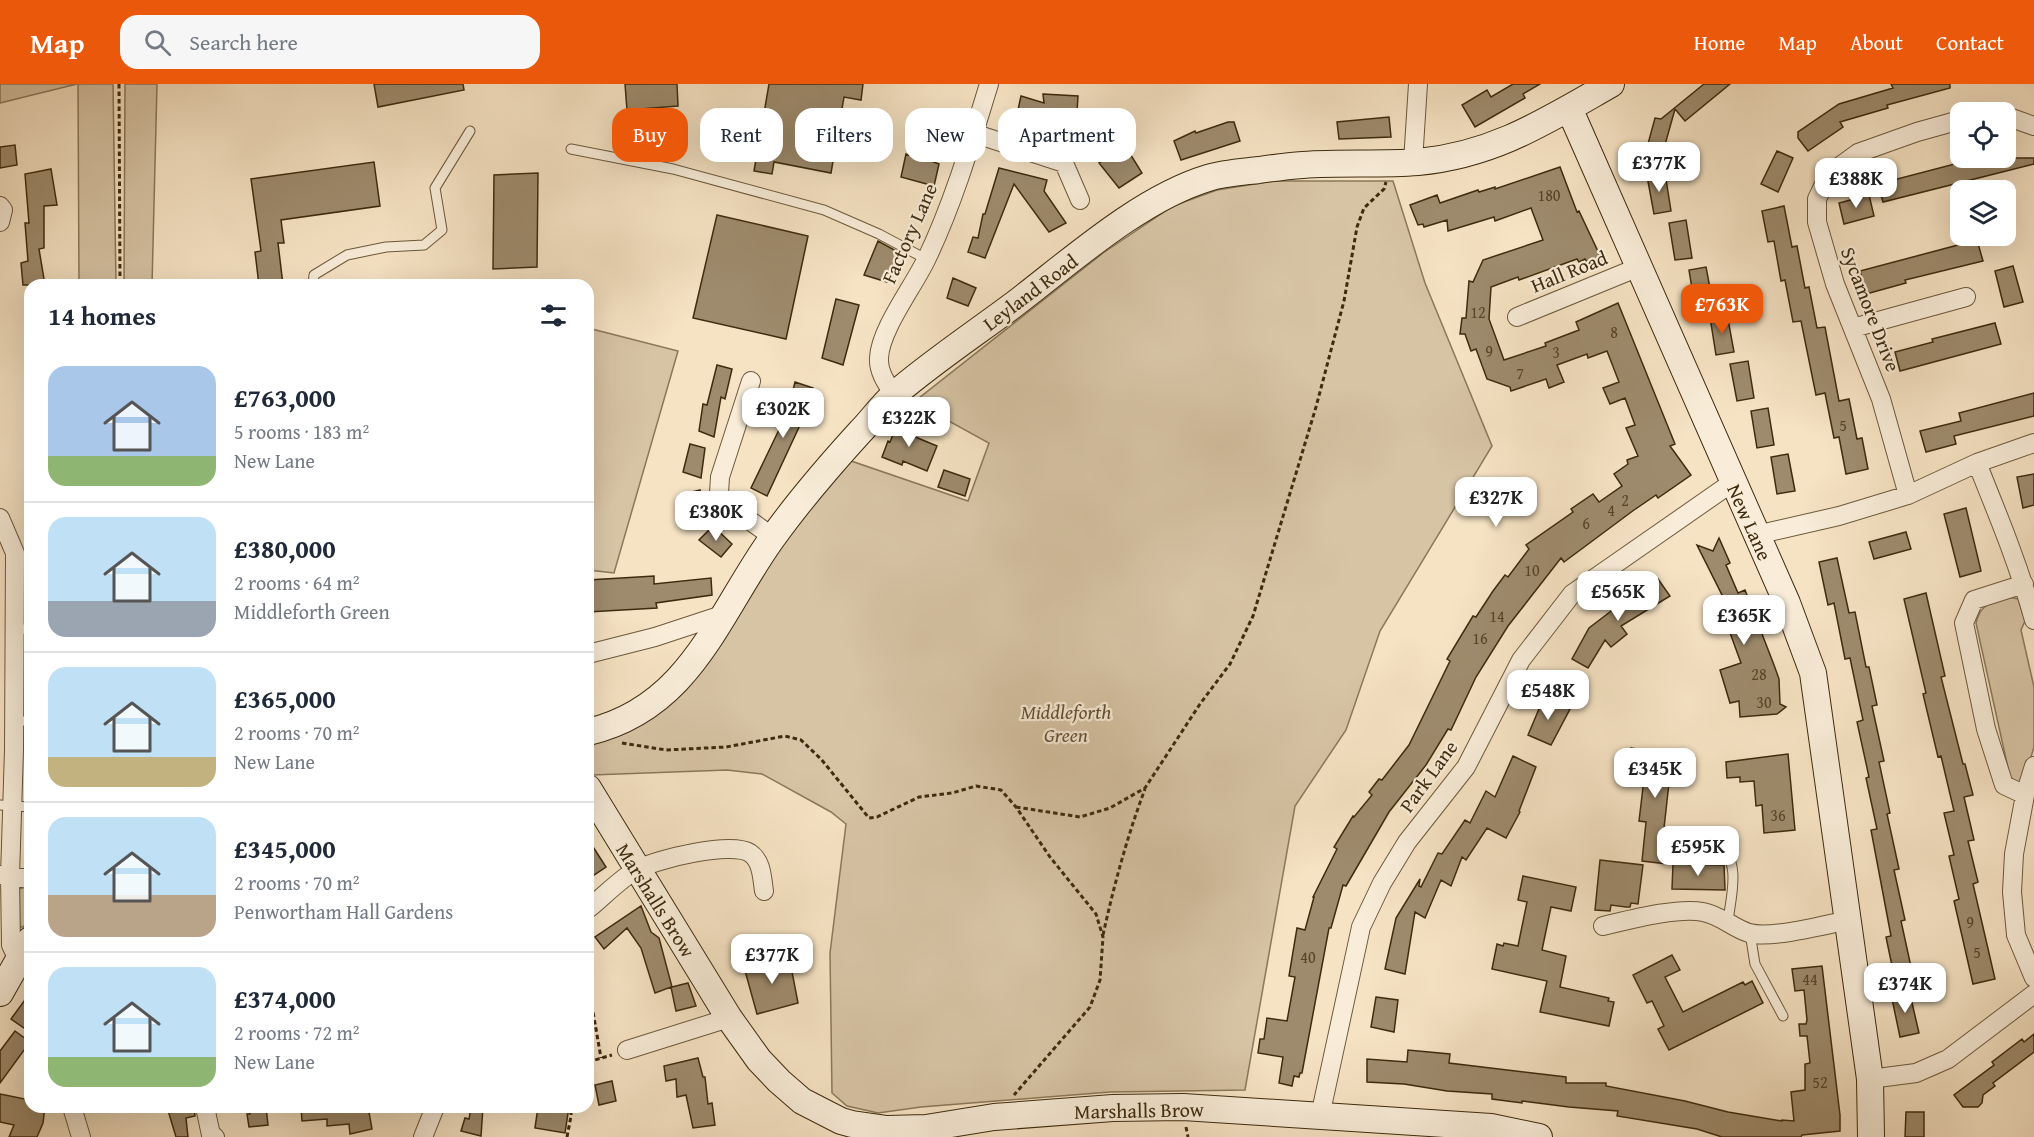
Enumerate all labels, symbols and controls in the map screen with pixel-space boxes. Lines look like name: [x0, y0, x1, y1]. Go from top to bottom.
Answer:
search box: [120, 15, 540, 69]
text: Map: [30, 22, 84, 63]
icon: search: [141, 26, 174, 59]
text: Search here: [189, 26, 298, 58]
text: Home: [1694, 27, 1745, 58]
text: Map: [1778, 27, 1817, 58]
text: About: [1850, 27, 1903, 58]
text: Contact: [1936, 27, 2004, 58]
map controls: [1950, 102, 2016, 246]
button: locate: [1950, 102, 2016, 168]
chip: Buy: [612, 108, 688, 162]
chip: Rent: [700, 108, 783, 162]
chip: Filters: [795, 108, 893, 162]
chip: New: [905, 108, 986, 162]
chip: Apartment: [998, 108, 1136, 162]
pin: £377K: [1617, 142, 1701, 193]
text: £377K: [1632, 147, 1686, 176]
pin: £388K: [1814, 158, 1898, 209]
text: £388K: [1829, 163, 1883, 192]
street label: Factory Lane: [874, 178, 944, 288]
button: layers: [1950, 180, 2016, 246]
house number: 180: [1537, 183, 1561, 207]
street label: Hall Road: [1526, 242, 1612, 299]
street label: Sycamore Drive: [1834, 243, 1908, 375]
street label: Leyland Road: [976, 246, 1084, 337]
pin: £763K: [1680, 284, 1764, 335]
text: £763K: [1695, 289, 1749, 318]
text: 14 homes: [48, 296, 156, 335]
icon: filters: [537, 299, 570, 332]
house number: 12: [1470, 300, 1486, 324]
house number: 8: [1610, 320, 1618, 344]
house number: 9: [1485, 339, 1493, 363]
house number: 3: [1552, 340, 1560, 364]
house number: 7: [1516, 361, 1524, 385]
text: £763,000: [234, 378, 336, 417]
pin: £302K: [741, 388, 825, 439]
icon: home: [96, 390, 168, 462]
text: £302K: [756, 393, 810, 422]
pin: £322K: [867, 397, 951, 448]
text: £322K: [882, 402, 936, 431]
house number: 5: [1839, 413, 1847, 437]
text: 5 rooms · 183 m²: [234, 417, 369, 446]
text: New Lane: [234, 446, 315, 475]
pin: £327K: [1454, 477, 1538, 528]
street label: New Lane: [1720, 479, 1780, 565]
text: £327K: [1469, 482, 1523, 511]
house number: 2: [1621, 488, 1629, 512]
pin: £380K: [674, 491, 758, 542]
text: £380K: [689, 496, 743, 525]
house number: 4: [1607, 498, 1615, 522]
house number: 6: [1582, 511, 1590, 535]
text: £380,000: [234, 529, 336, 568]
icon: home: [96, 541, 168, 613]
house number: 10: [1524, 558, 1540, 582]
text: 2 rooms · 64 m²: [234, 568, 360, 597]
pin: £565K: [1576, 571, 1660, 622]
text: £565K: [1591, 576, 1645, 605]
pin: £365K: [1702, 595, 1786, 646]
text: Middleforth Green: [234, 597, 390, 626]
text: £365K: [1717, 600, 1771, 629]
house number: 14: [1489, 604, 1505, 628]
house number: 16: [1472, 626, 1488, 650]
house number: 28: [1751, 662, 1767, 686]
pin: £548K: [1506, 670, 1590, 721]
text: £548K: [1521, 675, 1575, 704]
text: £365,000: [234, 679, 336, 718]
house number: 30: [1756, 690, 1772, 714]
icon: home: [96, 691, 168, 763]
park label: Middleforth Green: [1021, 697, 1111, 749]
text: 2 rooms · 70 m²: [234, 718, 360, 747]
street label: Park Lane: [1392, 734, 1464, 818]
text: New Lane: [234, 747, 315, 776]
pin: £345K: [1613, 748, 1697, 799]
text: £345K: [1628, 753, 1682, 782]
house number: 36: [1770, 803, 1786, 827]
pin: £595K: [1656, 826, 1740, 877]
text: £345,000: [234, 829, 336, 868]
text: £595K: [1671, 831, 1725, 860]
street label: Marshalls Brow: [609, 837, 703, 963]
icon: home: [96, 841, 168, 913]
text: 2 rooms · 70 m²: [234, 868, 360, 897]
text: Penwortham Hall Gardens: [234, 897, 453, 926]
house number: 9: [1966, 910, 1974, 934]
pin: £377K: [730, 934, 814, 985]
text: £377K: [745, 939, 799, 968]
house number: 5: [1973, 940, 1981, 964]
house number: 40: [1300, 945, 1316, 969]
pin: £374K: [1863, 963, 1947, 1014]
house number: 44: [1802, 967, 1818, 991]
text: £374K: [1878, 968, 1932, 997]
text: £374,000: [234, 979, 336, 1018]
icon: home: [96, 991, 168, 1063]
text: 2 rooms · 72 m²: [234, 1018, 360, 1047]
text: New Lane: [234, 1047, 315, 1076]
house number: 52: [1812, 1070, 1828, 1094]
street label: Marshalls Brow: [1074, 1094, 1205, 1126]

